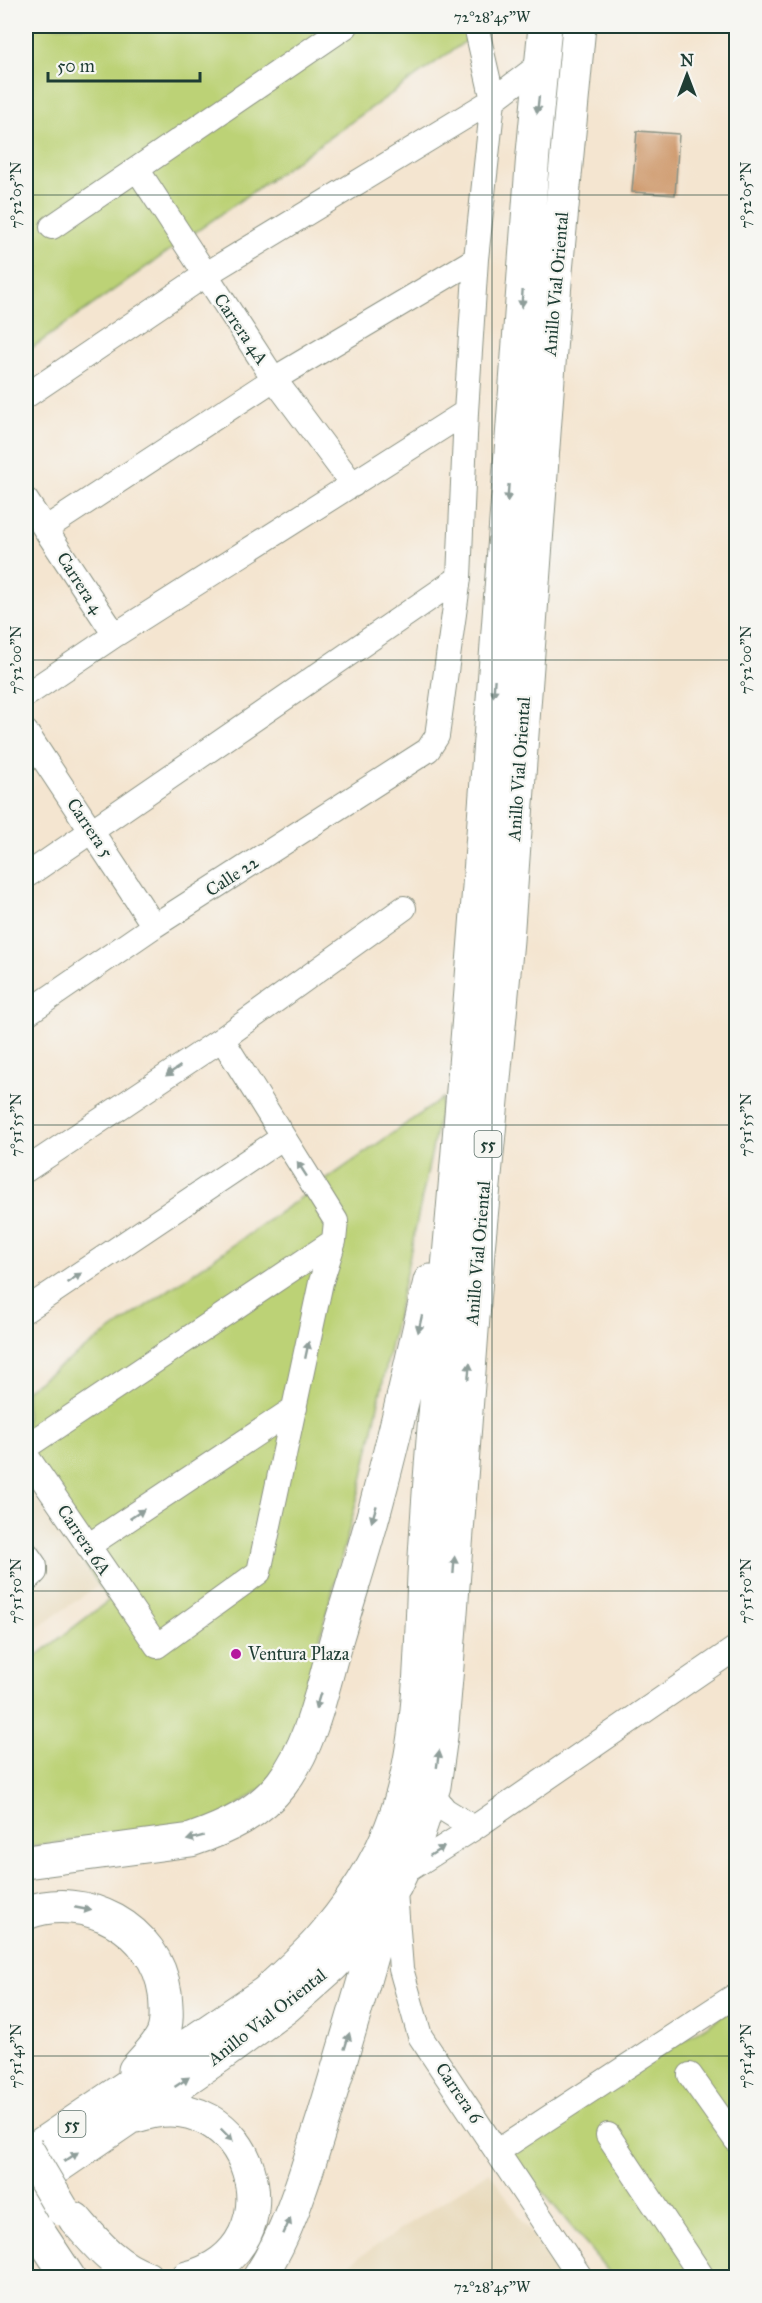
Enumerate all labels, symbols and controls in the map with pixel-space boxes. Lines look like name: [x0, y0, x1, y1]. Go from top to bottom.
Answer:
text: 72°28'45"W: [454, 8, 531, 26]
scale bar: [48, 45, 200, 83]
north arrow: [657, 45, 717, 105]
text: N: [680, 51, 694, 70]
text: 50 m: [57, 55, 95, 77]
one-way arrow: [533, 95, 543, 114]
text: 7°52'05"N: [7, 161, 25, 228]
text: 7°52'05"N: [737, 161, 755, 228]
street label: Anillo Vial Oriental: [539, 211, 573, 358]
street label: Carrera 4A: [209, 289, 273, 369]
one-way arrow: [517, 290, 527, 309]
one-way arrow: [504, 484, 513, 503]
street label: Carrera 4: [52, 548, 109, 619]
text: 7°52'00"N: [7, 625, 25, 694]
text: 7°52'00"N: [737, 625, 755, 694]
one-way arrow: [490, 679, 499, 698]
street label: Anillo Vial Oriental: [503, 696, 535, 843]
street label: Carrera 5: [62, 794, 118, 863]
street label: Calle 22: [201, 851, 263, 901]
one-way arrow: [165, 1066, 181, 1077]
text: 7°51'55"N: [7, 1093, 25, 1157]
text: 7°51'55"N: [737, 1093, 755, 1157]
road number: 55: [474, 1131, 502, 1157]
one-way arrow: [297, 1161, 308, 1177]
street label: Anillo Vial Oriental: [461, 1180, 495, 1327]
one-way arrow: [66, 1273, 82, 1284]
one-way arrow: [415, 1315, 424, 1334]
one-way arrow: [303, 1341, 312, 1360]
one-way arrow: [464, 1361, 473, 1380]
street label: Carrera 6A: [52, 1501, 116, 1579]
one-way arrow: [369, 1505, 378, 1523]
one-way arrow: [129, 1508, 145, 1519]
one-way arrow: [449, 1556, 459, 1575]
text: 7°51'50"N: [7, 1558, 25, 1624]
text: 7°51'50"N: [737, 1558, 755, 1624]
place label: Ventura Plaza: [247, 1643, 350, 1665]
marker: Ventura Plaza: [229, 1647, 243, 1661]
one-way arrow: [313, 1692, 322, 1710]
one-way arrow: [433, 1750, 442, 1769]
one-way arrow: [186, 1833, 204, 1843]
one-way arrow: [429, 1846, 445, 1857]
one-way arrow: [74, 1905, 93, 1914]
street label: Anillo Vial Oriental: [202, 1964, 331, 2071]
text: 7°51'45"N: [7, 2023, 25, 2089]
text: 7°51'45"N: [737, 2023, 755, 2089]
one-way arrow: [343, 2032, 352, 2050]
street label: Carrera 6: [431, 2059, 488, 2128]
one-way arrow: [174, 2076, 190, 2087]
road number: 55: [58, 2111, 86, 2137]
one-way arrow: [220, 2127, 234, 2141]
one-way arrow: [63, 2152, 79, 2163]
one-way arrow: [282, 2218, 291, 2235]
text: 72°28'45"W: [454, 2278, 531, 2296]

